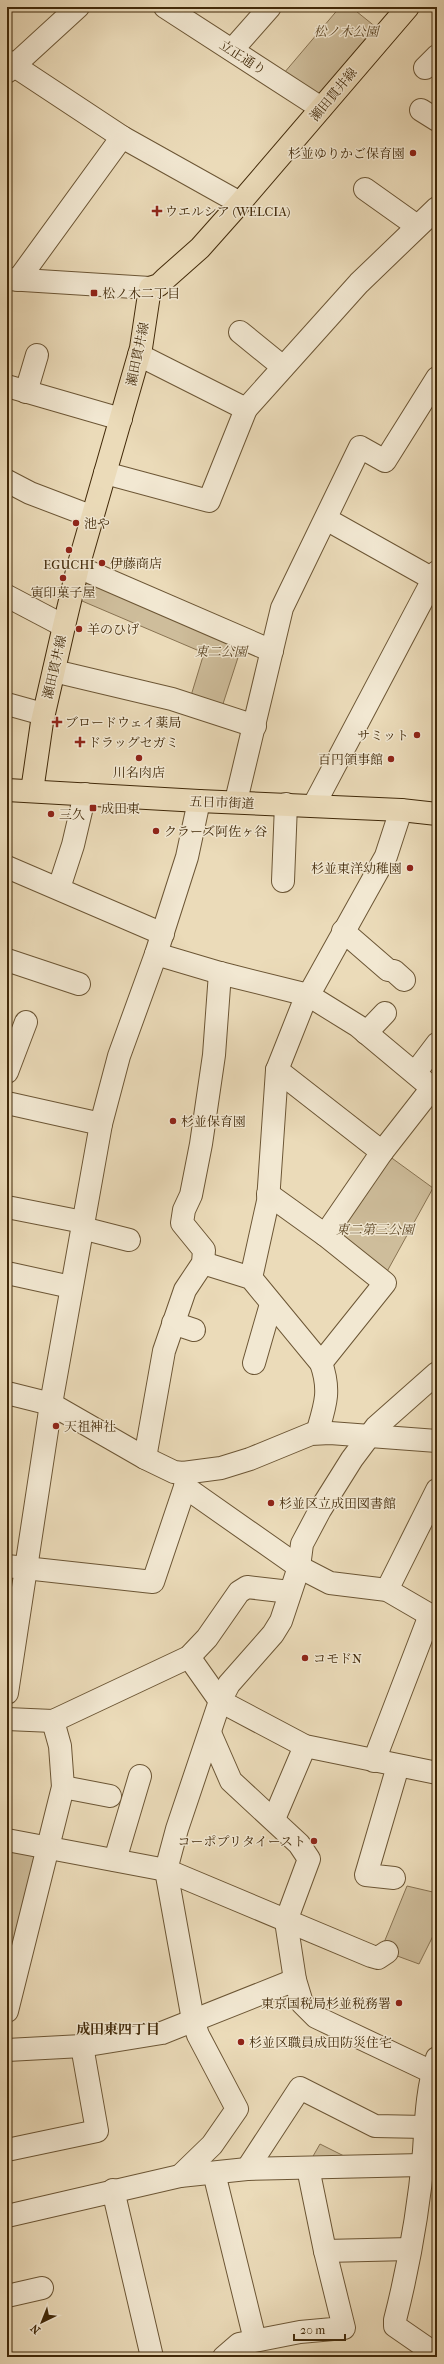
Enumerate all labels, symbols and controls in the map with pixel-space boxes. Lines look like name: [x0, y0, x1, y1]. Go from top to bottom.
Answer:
park label: 松ノ木公園: [313, 24, 380, 39]
street label: 立正通り: [217, 37, 269, 78]
street label: 瀬田貫井線: [307, 65, 360, 124]
place label: 杉並ゆりかご保育園: [288, 146, 405, 161]
marker: 杉並ゆりかご保育園: [408, 148, 418, 158]
place label: ウエルシア (WELCIA): [165, 204, 290, 219]
marker: ウエルシア (WELCIA): [152, 206, 162, 216]
place label: 松ノ木二丁目: [102, 286, 180, 301]
marker: 松ノ木二丁目: [89, 288, 99, 298]
street label: 瀬田貫井線: [123, 321, 152, 387]
place label: 池や: [84, 516, 110, 531]
marker: 池や: [71, 518, 81, 528]
marker: EGUCHI: [64, 545, 74, 555]
place label: 伊藤商店: [110, 556, 162, 571]
place label: EGUCHI: [43, 557, 95, 572]
marker: 伊藤商店: [97, 558, 107, 568]
marker: 寅印菓子屋: [58, 573, 68, 583]
place label: 寅印菓子屋: [30, 585, 96, 600]
place label: 羊のひげ: [87, 622, 140, 637]
marker: 羊のひげ: [74, 624, 84, 634]
street label: 瀬田貫井線: [40, 634, 69, 700]
park label: 東二公園: [195, 644, 249, 659]
place label: ブロードウェイ薬局: [65, 715, 181, 730]
marker: ブロードウェイ薬局: [52, 717, 62, 727]
place label: サミット: [357, 728, 409, 743]
marker: サミット: [412, 730, 422, 740]
place label: ドラッグセガミ: [88, 735, 179, 750]
marker: ドラッグセガミ: [75, 737, 85, 747]
place label: 百円領事館: [318, 752, 383, 767]
marker: 川名肉店: [134, 753, 144, 763]
marker: 百円領事館: [386, 754, 396, 764]
place label: 川名肉店: [113, 765, 165, 780]
street label: 五日市街道: [189, 794, 255, 811]
place label: 成田東: [101, 801, 140, 816]
marker: 成田東: [88, 803, 98, 813]
place label: 三久: [59, 807, 85, 822]
marker: 三久: [46, 809, 56, 819]
place label: クラーズ阿佐ヶ谷: [164, 824, 267, 839]
marker: クラーズ阿佐ヶ谷: [151, 826, 161, 836]
place label: 杉並東洋幼稚園: [311, 861, 402, 876]
marker: 杉並東洋幼稚園: [405, 863, 415, 873]
place label: 杉並保育園: [181, 1114, 246, 1129]
marker: 杉並保育園: [168, 1116, 178, 1126]
park label: 東二第三公園: [336, 1222, 416, 1237]
place label: 天祖神社: [64, 1419, 116, 1434]
marker: 天祖神社: [51, 1421, 61, 1431]
place label: 杉並区立成田図書館: [279, 1496, 396, 1511]
marker: 杉並区立成田図書館: [266, 1498, 276, 1508]
place label: コモドN: [313, 1651, 362, 1666]
marker: コモドN: [300, 1653, 310, 1663]
place label: コーポプリタイースト: [177, 1834, 306, 1849]
marker: コーポプリタイースト: [309, 1836, 319, 1846]
place label: 東京国税局杉並税務署: [261, 1996, 391, 2011]
marker: 東京国税局杉並税務署: [394, 1998, 404, 2008]
district label: 成田東四丁目: [76, 2021, 160, 2038]
place label: 杉並区職員成田防災住宅: [249, 2035, 392, 2050]
marker: 杉並区職員成田防災住宅: [236, 2037, 246, 2047]
north arrow: [22, 2302, 62, 2342]
scale bar: [294, 2316, 345, 2342]
text: N: [28, 2321, 43, 2337]
text: 20 m: [300, 2323, 325, 2337]

